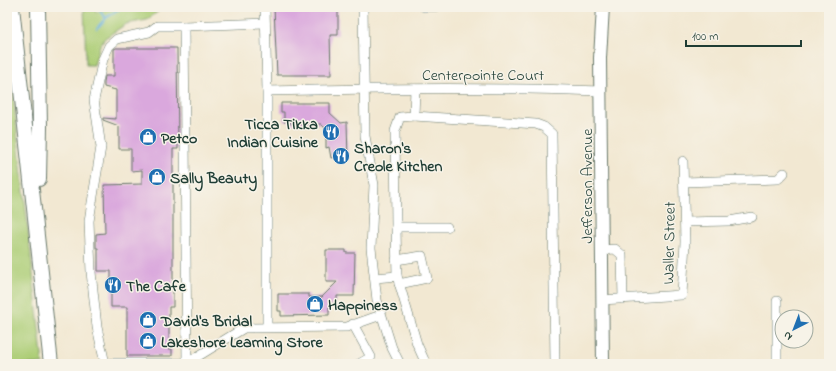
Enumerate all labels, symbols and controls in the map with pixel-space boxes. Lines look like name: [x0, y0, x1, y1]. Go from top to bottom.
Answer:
scale bar: [686, 22, 801, 48]
text: 100 m: [692, 28, 719, 46]
street label: Centerpointe Court: [422, 64, 545, 88]
place label: Ticca Tikka Indian Cuisine: [227, 113, 319, 155]
restaurant icon: Ticca Tikka Indian Cuisine: [321, 122, 341, 142]
shop icon: Petco: [138, 127, 158, 147]
place label: Petco: [161, 127, 197, 151]
street label: Jefferson Avenue: [576, 128, 600, 243]
place label: Sharon's Creole Kitchen: [354, 137, 442, 179]
restaurant icon: Sharon's Creole Kitchen: [331, 146, 351, 166]
shop icon: Sally Beauty: [147, 167, 167, 187]
place label: Sally Beauty: [170, 167, 257, 192]
street label: Waller Street: [657, 201, 683, 285]
restaurant icon: The Cafe: [103, 275, 123, 295]
place label: The Cafe: [126, 275, 187, 299]
shop icon: Happiness: [305, 294, 325, 314]
place label: Happiness: [328, 294, 398, 318]
north arrow: [774, 309, 814, 349]
shop icon: David's Bridal: [138, 310, 158, 330]
place label: David's Bridal: [160, 310, 252, 334]
text: N: [780, 327, 796, 344]
shop icon: Lakeshore Learning Store: [138, 331, 158, 351]
place label: Lakeshore Learning Store: [161, 331, 323, 356]

